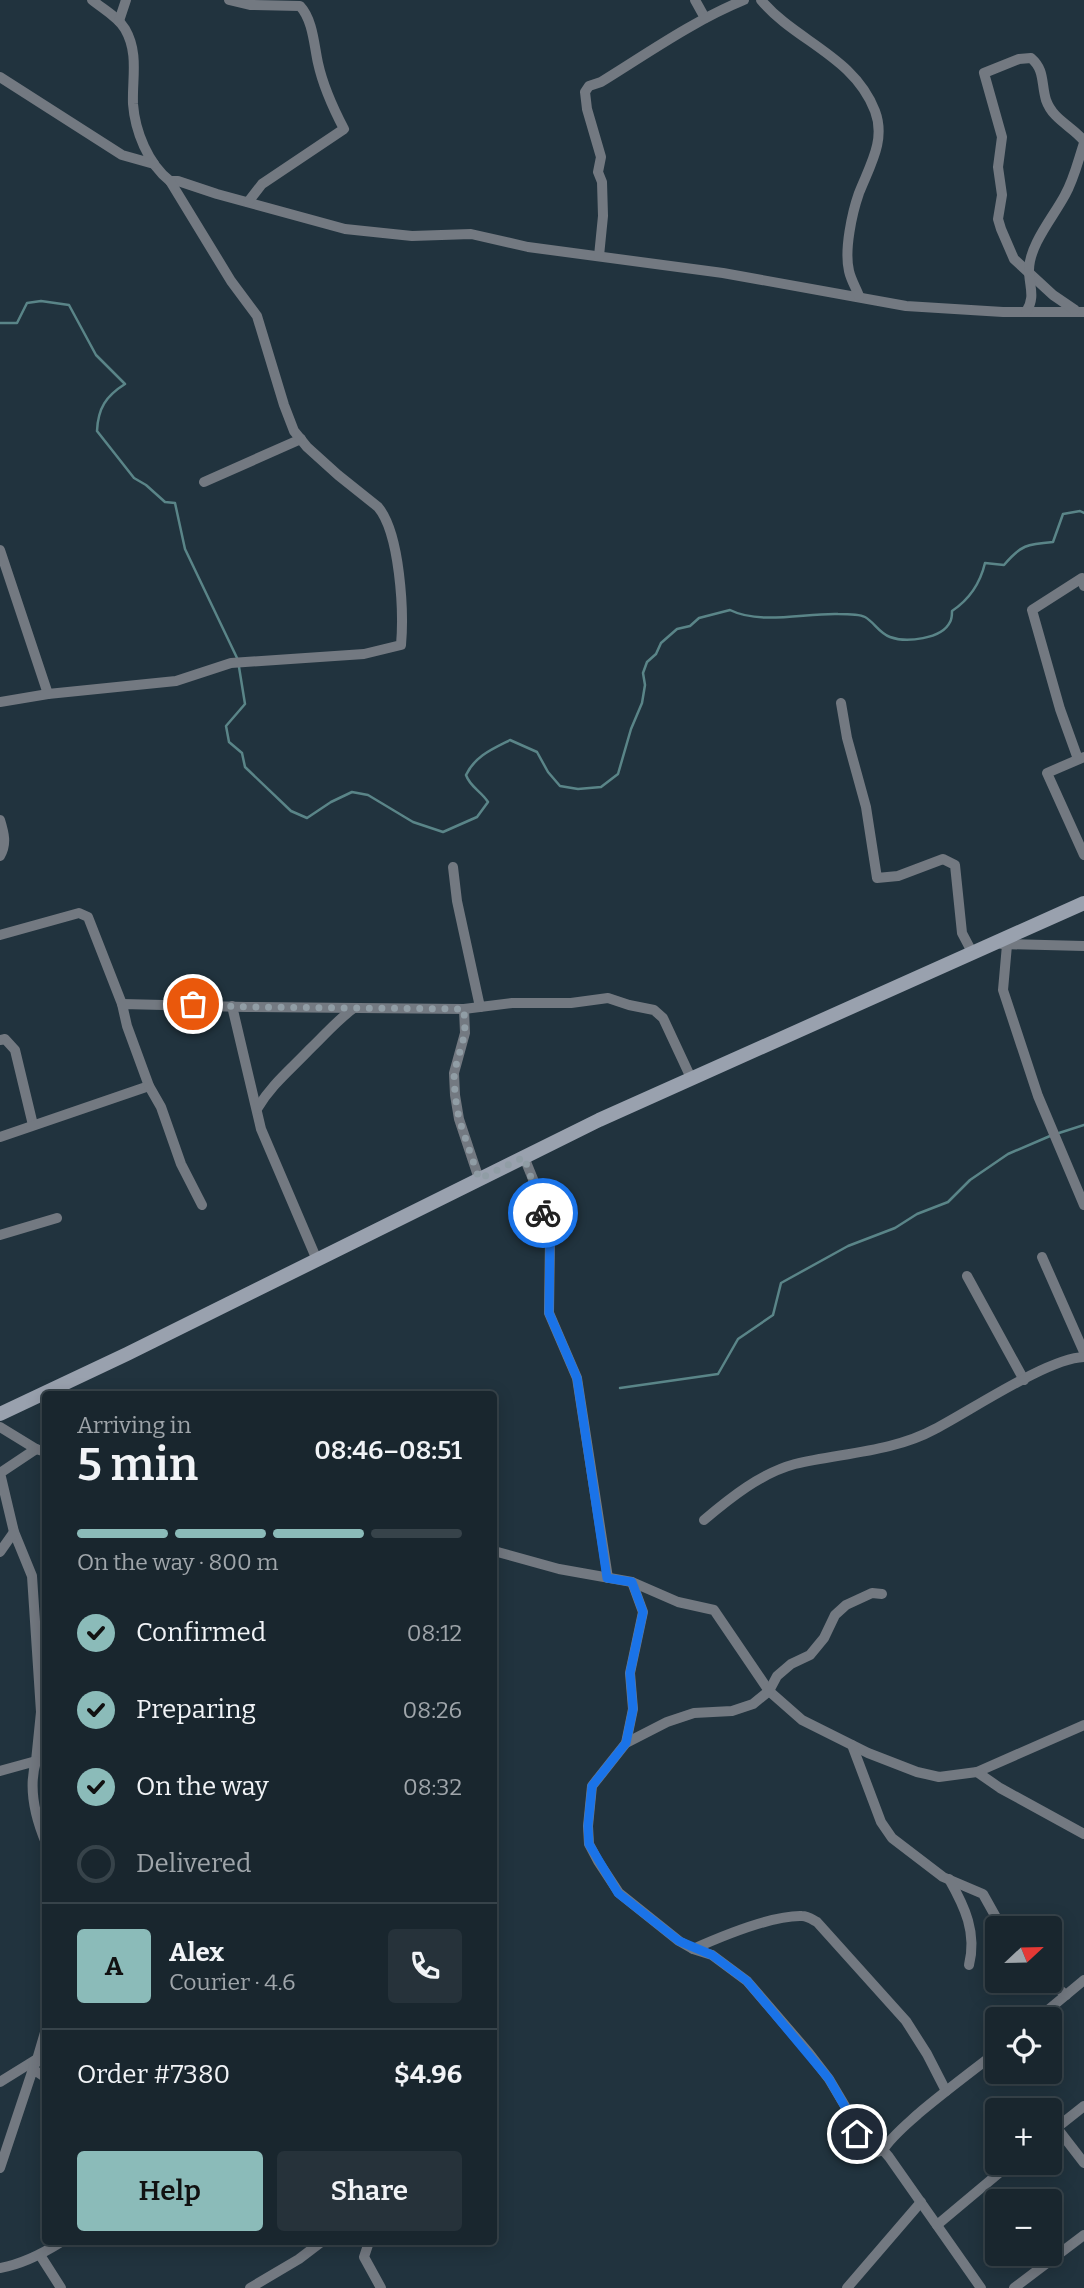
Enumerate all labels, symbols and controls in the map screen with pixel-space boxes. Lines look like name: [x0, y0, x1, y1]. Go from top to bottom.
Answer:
pin: [163, 974, 223, 1034]
icon: bag: [174, 985, 212, 1023]
courier: [508, 1178, 578, 1248]
icon: bike: [524, 1194, 562, 1232]
text: Arriving in: [77, 1411, 191, 1439]
text: 08:46–08:51: [314, 1435, 462, 1466]
text: 5 min: [77, 1437, 198, 1492]
text: On the way · 800 m: [77, 1548, 278, 1576]
icon: check: [77, 1614, 115, 1652]
text: Confirmed: [136, 1617, 266, 1648]
text: 08:12: [407, 1619, 462, 1647]
icon: check: [77, 1691, 115, 1729]
text: Preparing: [136, 1694, 256, 1725]
text: 08:26: [403, 1696, 462, 1724]
icon: check: [77, 1768, 115, 1806]
text: On the way: [136, 1771, 269, 1802]
text: 08:32: [403, 1773, 462, 1801]
text: Delivered: [136, 1848, 251, 1879]
north arrow: [985, 1916, 1062, 1993]
map controls: [985, 1916, 1062, 2266]
button: phone: [388, 1929, 462, 2003]
text: Alex: [169, 1937, 224, 1968]
text: A: [105, 1951, 123, 1982]
text: Courier · 4.6: [169, 1968, 296, 1996]
button: locate: [985, 2007, 1062, 2084]
text: Order #7380: [77, 2059, 230, 2090]
text: $4.96: [394, 2059, 462, 2090]
button: +: [985, 2098, 1062, 2175]
pin: [827, 2104, 887, 2164]
icon: home: [838, 2115, 876, 2153]
button: Help: [77, 2151, 263, 2231]
button: Share: [277, 2151, 462, 2231]
button: −: [985, 2189, 1062, 2266]

